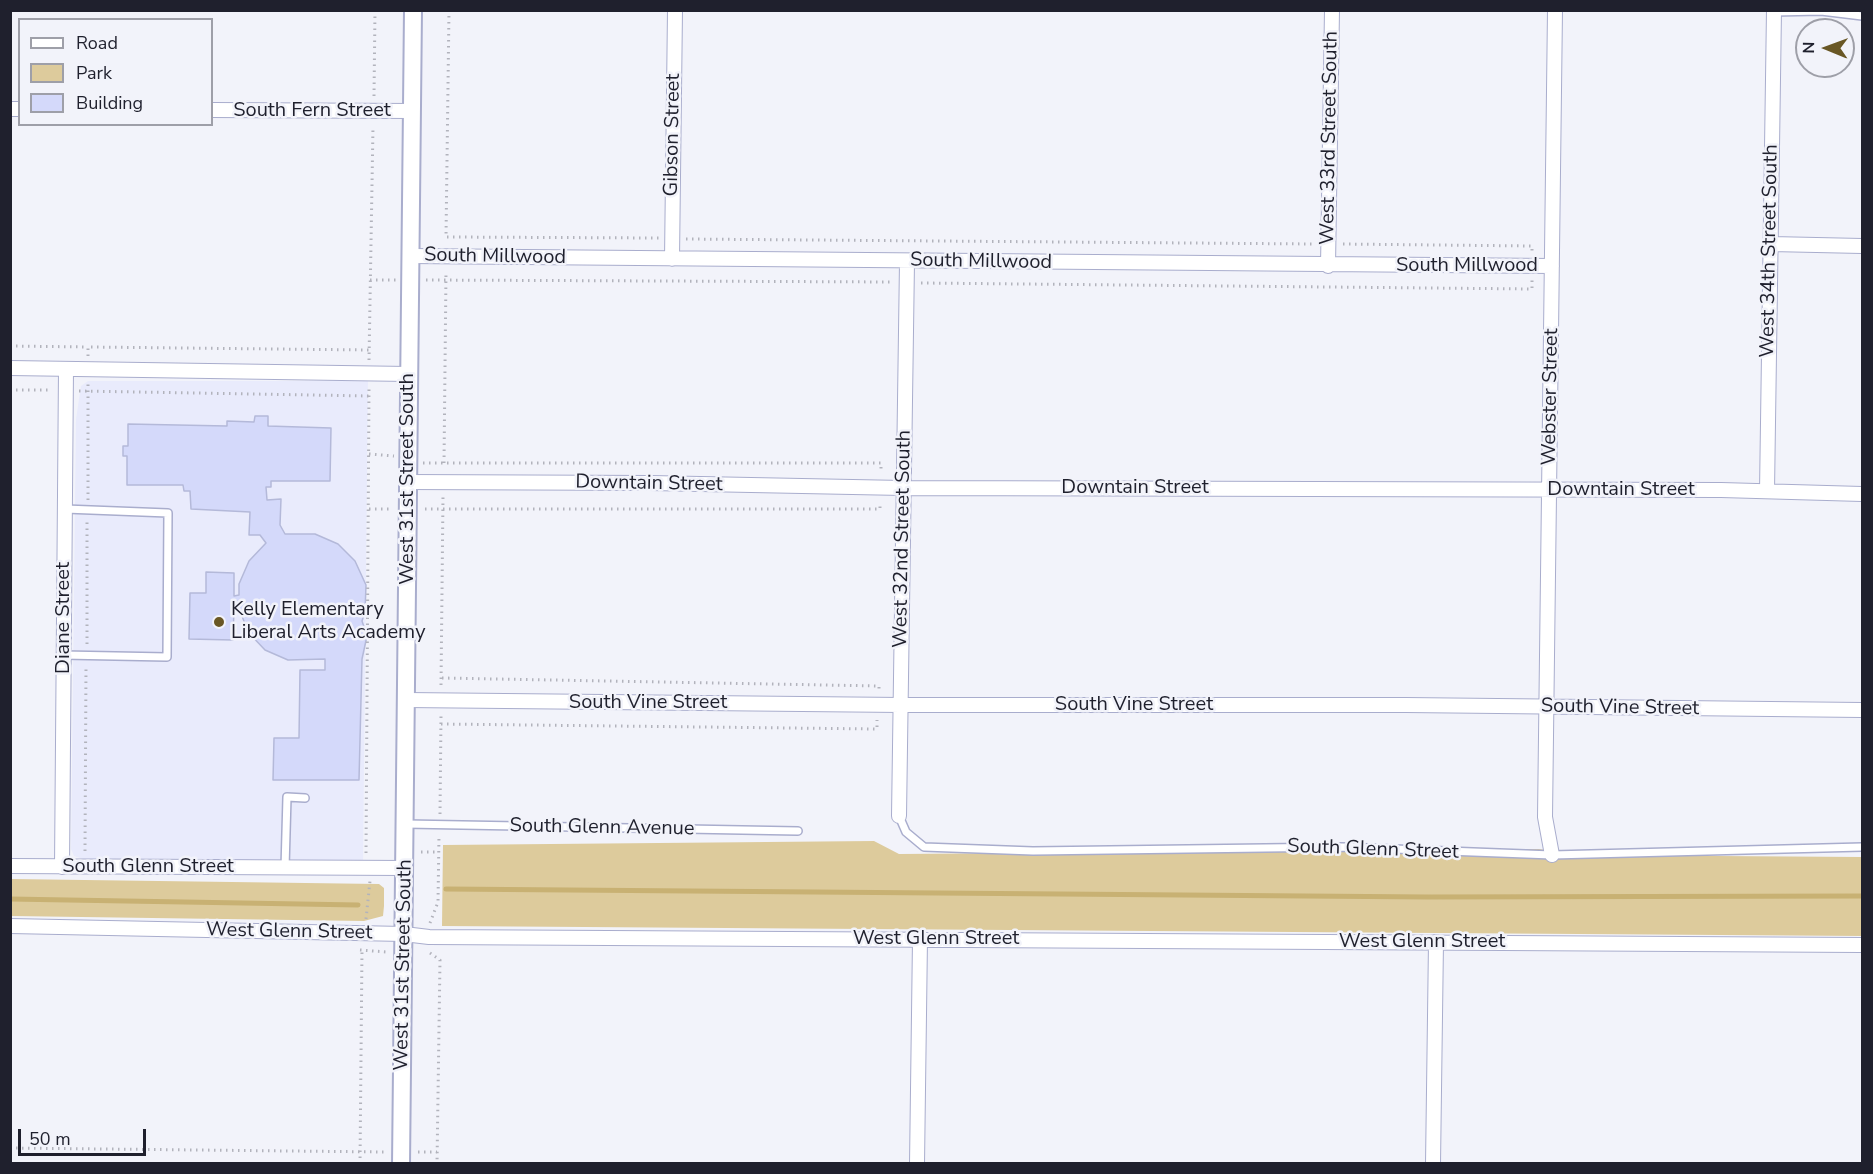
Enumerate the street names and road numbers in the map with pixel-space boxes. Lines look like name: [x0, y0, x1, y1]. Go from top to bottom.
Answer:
street label: West 33rd Street South: [1316, 31, 1344, 245]
street label: Gibson Street: [660, 73, 686, 197]
street label: South Fern Street: [233, 99, 391, 123]
street label: West 34th Street South: [1756, 144, 1784, 358]
street label: South Millwood: [424, 244, 566, 270]
street label: South Millwood: [910, 249, 1052, 275]
street label: South Millwood: [1396, 254, 1538, 278]
street label: Webster Street: [1538, 328, 1564, 466]
street label: West 31st Street South: [396, 373, 420, 585]
street label: West 32nd Street South: [889, 430, 917, 648]
street label: Downtain Street: [575, 471, 723, 497]
street label: Downtain Street: [1061, 476, 1209, 500]
street label: Downtain Street: [1547, 478, 1695, 502]
street label: Diane Street: [52, 562, 76, 674]
street label: South Vine Street: [569, 691, 727, 715]
street label: South Vine Street: [1055, 693, 1213, 717]
street label: South Vine Street: [1541, 695, 1699, 721]
street label: South Glenn Avenue: [509, 814, 695, 842]
street label: South Glenn Street: [1287, 835, 1459, 865]
street label: South Glenn Street: [62, 855, 234, 879]
street label: West 31st Street South: [390, 859, 418, 1071]
street label: West Glenn Street: [206, 919, 372, 945]
street label: West Glenn Street: [853, 927, 1019, 951]
street label: West Glenn Street: [1339, 930, 1505, 954]

